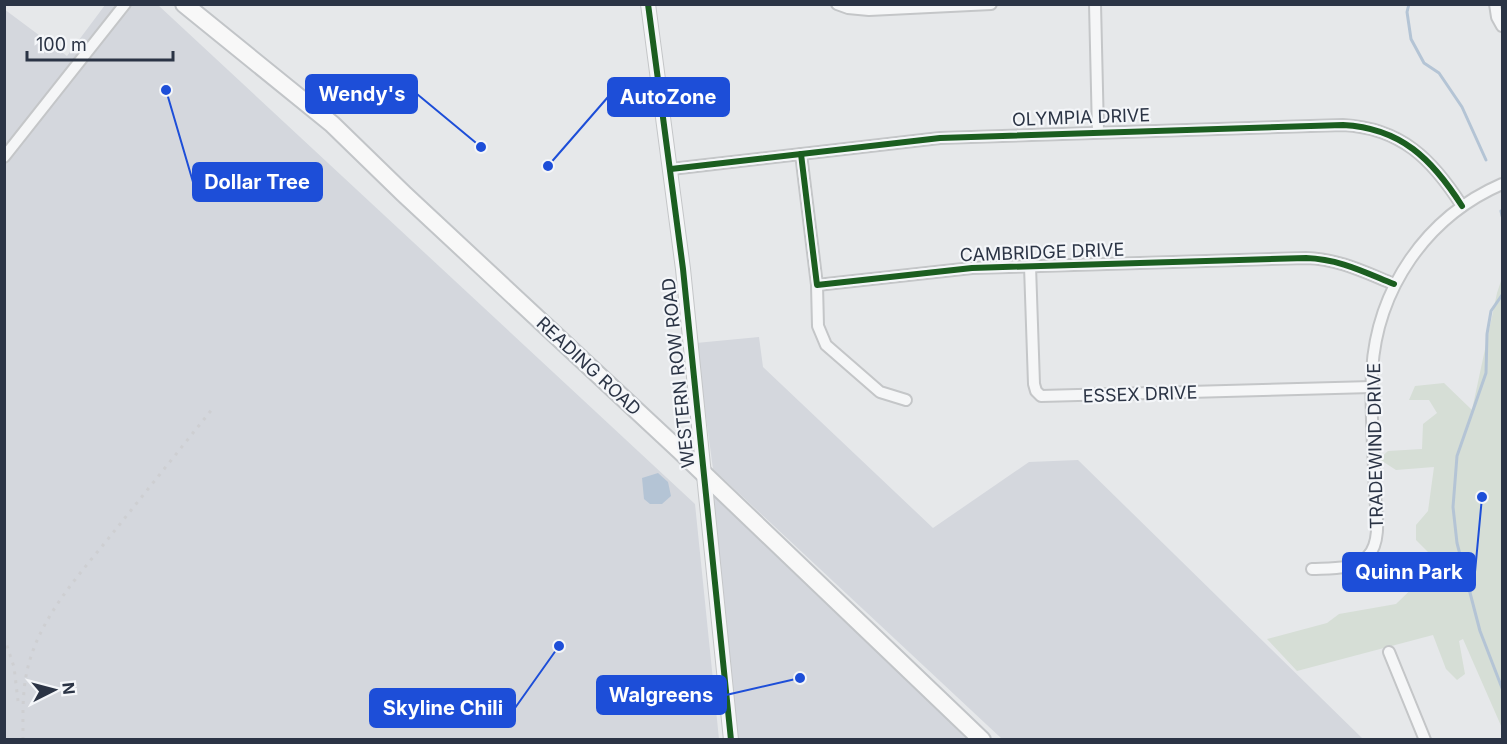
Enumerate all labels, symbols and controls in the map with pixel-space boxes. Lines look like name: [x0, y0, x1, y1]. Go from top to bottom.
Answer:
scale bar: [27, 24, 172, 62]
text: 100 m: [36, 34, 87, 55]
callout: Wendy's: [306, 75, 417, 113]
callout: AutoZone: [608, 78, 729, 116]
text: Wendy's: [319, 82, 405, 106]
text: AutoZone: [620, 85, 716, 109]
street label: OLYMPIA DRIVE: [1012, 104, 1150, 130]
callout: Dollar Tree: [193, 163, 322, 201]
text: Dollar Tree: [204, 170, 310, 194]
street label: CAMBRIDGE DRIVE: [959, 239, 1125, 265]
street label: WESTERN ROW ROAD: [658, 277, 698, 469]
street label: READING ROAD: [533, 312, 645, 420]
street label: TRADEWIND DRIVE: [1363, 363, 1387, 529]
street label: ESSEX DRIVE: [1082, 382, 1198, 406]
callout: Quinn Park: [1343, 553, 1475, 591]
text: Quinn Park: [1355, 560, 1463, 584]
north arrow: [24, 660, 84, 720]
callout: Walgreens: [597, 676, 726, 714]
text: N: [58, 681, 80, 696]
text: Walgreens: [609, 683, 713, 707]
callout: Skyline Chili: [370, 689, 515, 727]
text: Skyline Chili: [383, 696, 503, 720]

